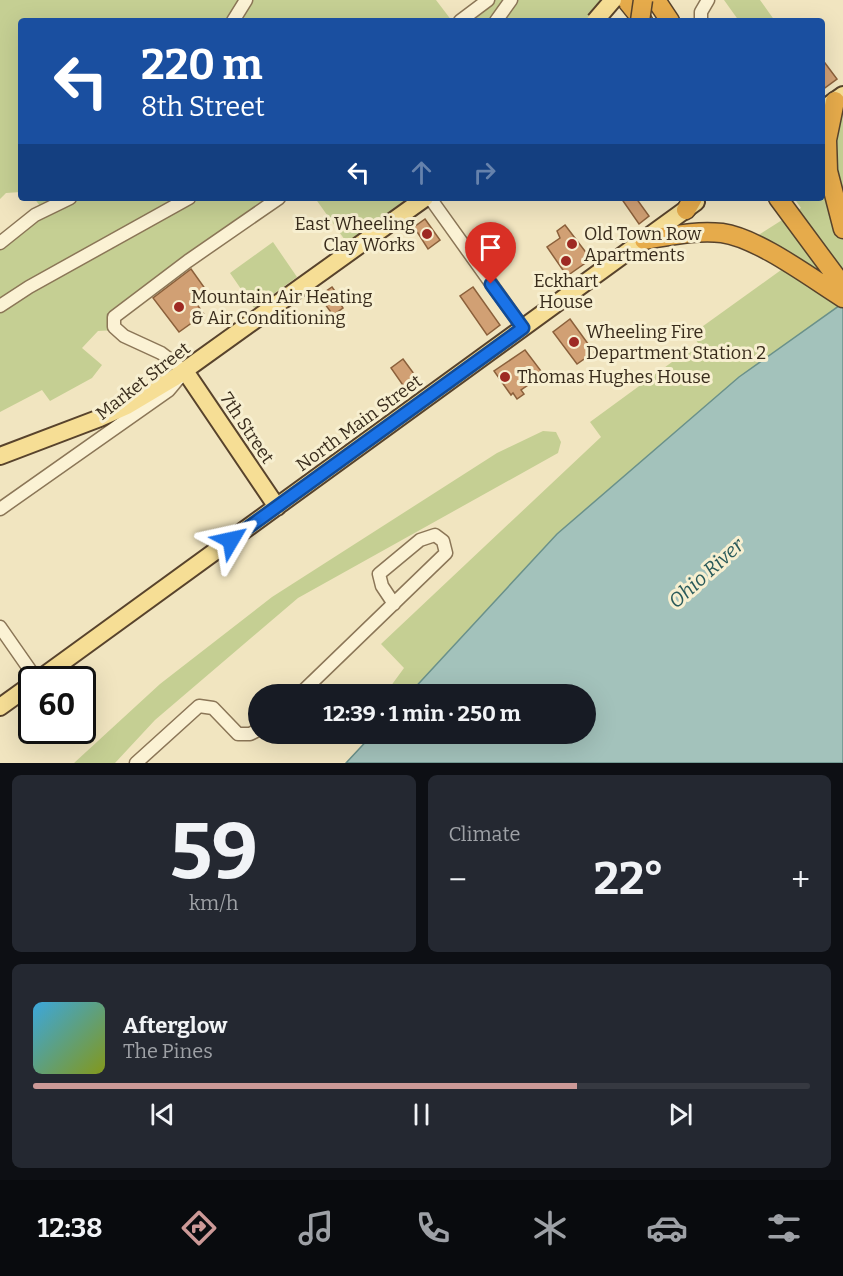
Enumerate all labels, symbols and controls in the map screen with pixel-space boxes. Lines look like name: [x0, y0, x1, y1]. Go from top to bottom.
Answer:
text: 220 m: [141, 40, 263, 90]
icon: left: [42, 42, 120, 120]
text: 8th Street: [141, 91, 265, 123]
icon: left: [342, 156, 375, 189]
icon: ahead: [405, 156, 438, 189]
icon: right: [468, 156, 501, 189]
place label: East Wheeling Clay Works: [294, 213, 415, 256]
pin: [465, 222, 516, 284]
place label: Old Town Row Apartments: [584, 223, 702, 266]
marker: East Wheeling Clay Works: [420, 227, 434, 241]
icon: arrive: [474, 231, 507, 264]
marker: Old Town Row Apartments: [565, 237, 579, 251]
marker: Eckhart House: [559, 254, 573, 268]
place label: Eckhart House: [533, 270, 599, 313]
place label: Mountain Air Heating & Air Conditioning: [191, 286, 373, 329]
marker: Mountain Air Heating & Air Conditioning: [172, 300, 186, 314]
place label: Wheeling Fire Department Station 2: [586, 321, 766, 364]
marker: Wheeling Fire Department Station 2: [567, 335, 581, 349]
street label: Market Street: [91, 337, 195, 425]
place label: Thomas Hughes House: [517, 366, 711, 388]
street label: North Main Street: [292, 370, 427, 476]
marker: Thomas Hughes House: [498, 370, 512, 384]
street label: 7th Street: [215, 388, 279, 468]
position arrow: [199, 508, 263, 572]
water label: Ohio River: [664, 532, 749, 613]
speed limit sign: 60: [18, 666, 96, 744]
text: 12:39 · 1 min · 250 m: [323, 700, 521, 727]
text: 59: [170, 805, 258, 899]
text: Climate: [449, 822, 520, 846]
text: 22°: [594, 852, 664, 906]
text: −: [449, 860, 467, 900]
text: +: [791, 860, 810, 900]
text: km/h: [189, 891, 239, 915]
text: Afterglow: [123, 1012, 227, 1039]
text: The Pines: [123, 1039, 213, 1063]
icon: previous: [146, 1098, 179, 1131]
icon: pause: [405, 1098, 438, 1131]
icon: next: [664, 1098, 697, 1131]
icon: directions: [178, 1207, 220, 1249]
icon: music: [295, 1207, 337, 1249]
icon: phone: [412, 1207, 454, 1249]
icon: climate: [529, 1207, 571, 1249]
icon: car: [646, 1207, 688, 1249]
icon: filters: [763, 1207, 805, 1249]
text: 12:38: [38, 1212, 103, 1244]

